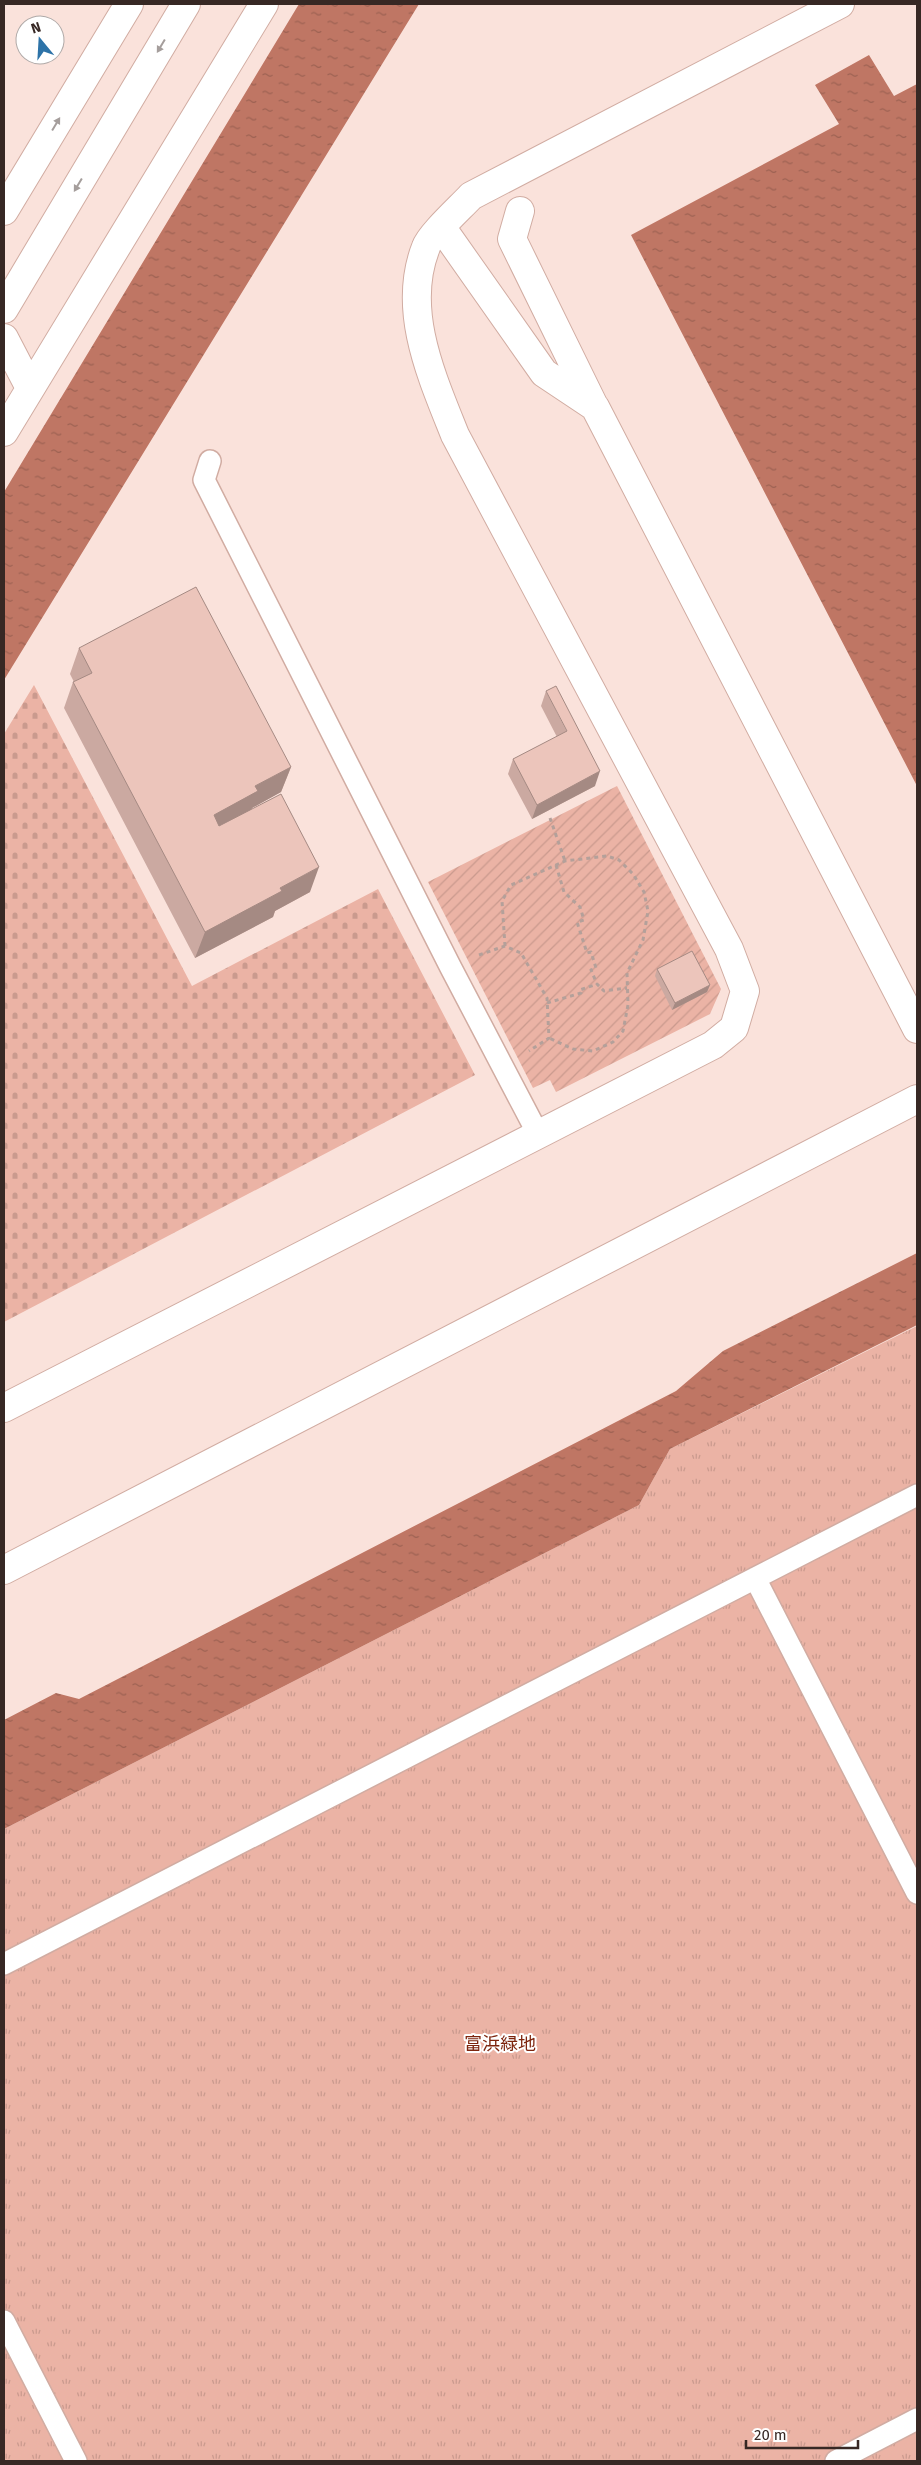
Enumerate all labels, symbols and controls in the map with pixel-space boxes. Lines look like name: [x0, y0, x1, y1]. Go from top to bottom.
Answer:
north arrow: [15, 15, 65, 65]
text: N: [29, 19, 43, 38]
one-way arrow: [156, 39, 165, 52]
one-way arrow: [52, 118, 61, 131]
one-way arrow: [73, 179, 82, 192]
park label: 富浜緑地: [464, 2033, 536, 2055]
scale bar: [746, 2418, 858, 2450]
text: 20 m: [754, 2426, 787, 2444]

